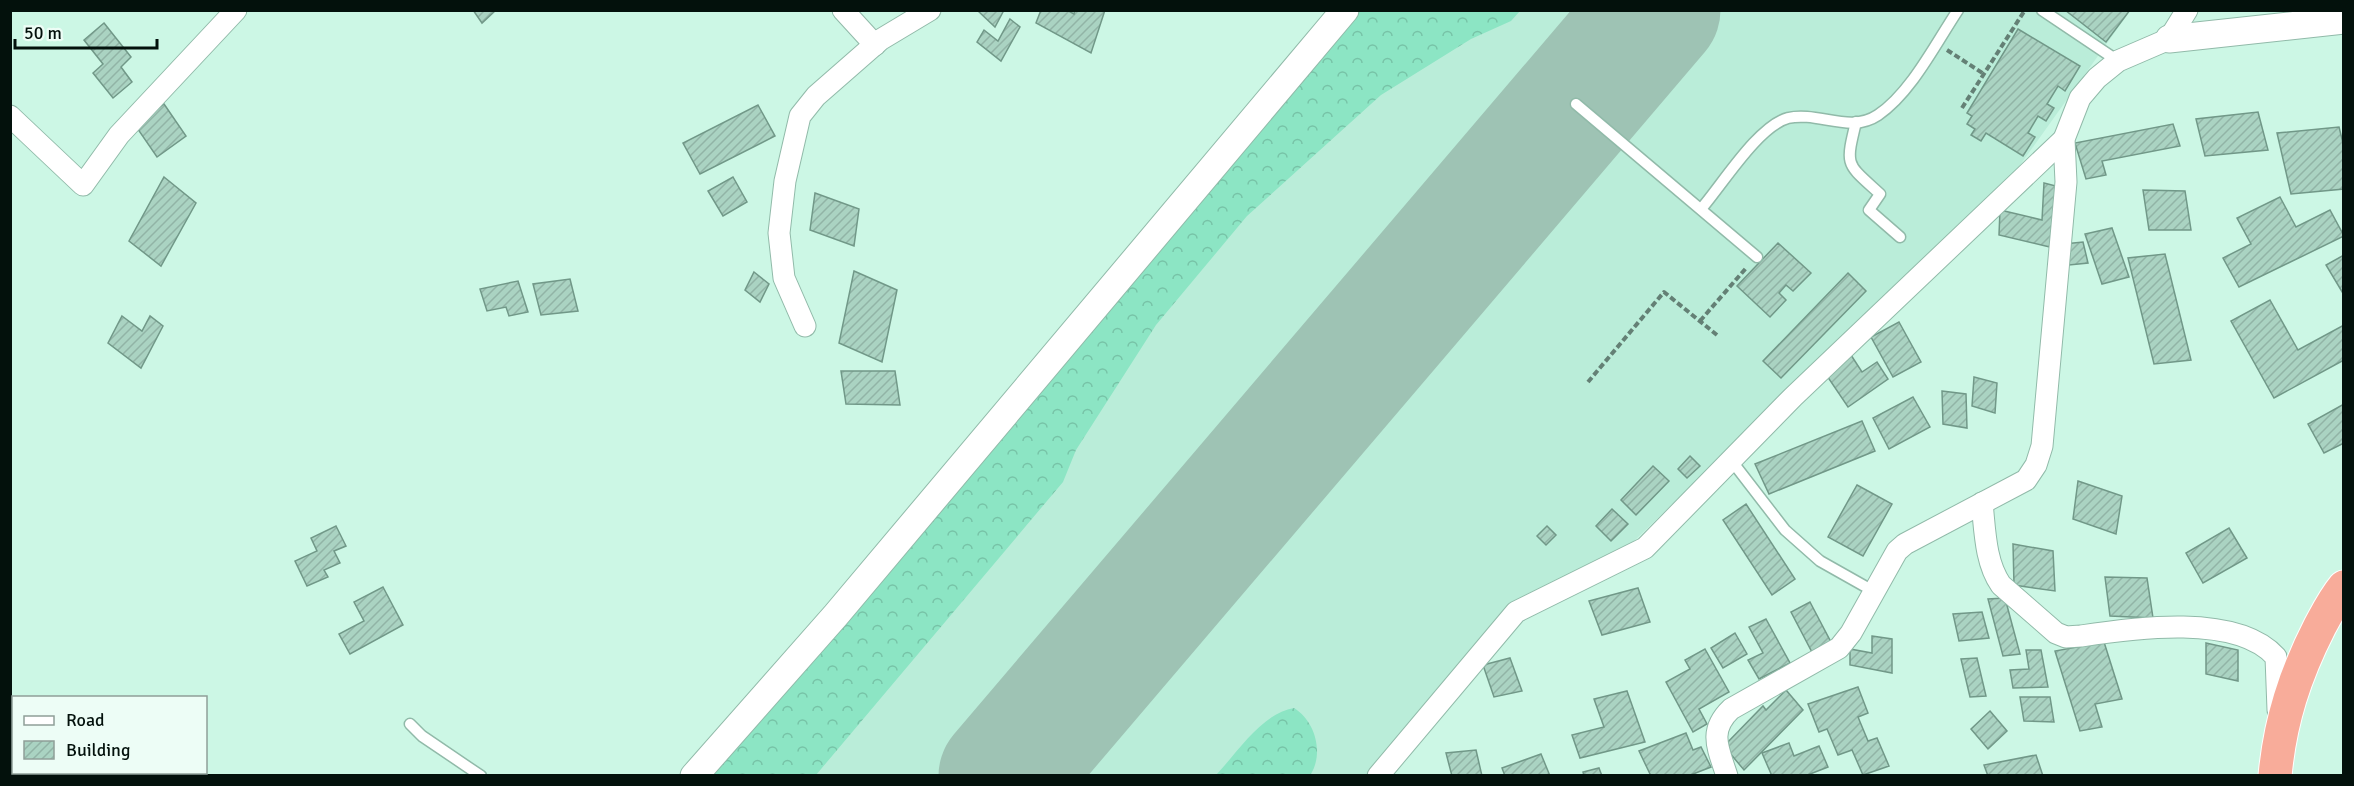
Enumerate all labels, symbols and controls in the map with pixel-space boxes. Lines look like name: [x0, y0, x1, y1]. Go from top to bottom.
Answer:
scale bar: [15, 12, 158, 50]
text: 50 m: [24, 22, 62, 44]
legend: [12, 696, 207, 774]
text: Road: [66, 709, 105, 731]
text: Building: [66, 739, 130, 761]

